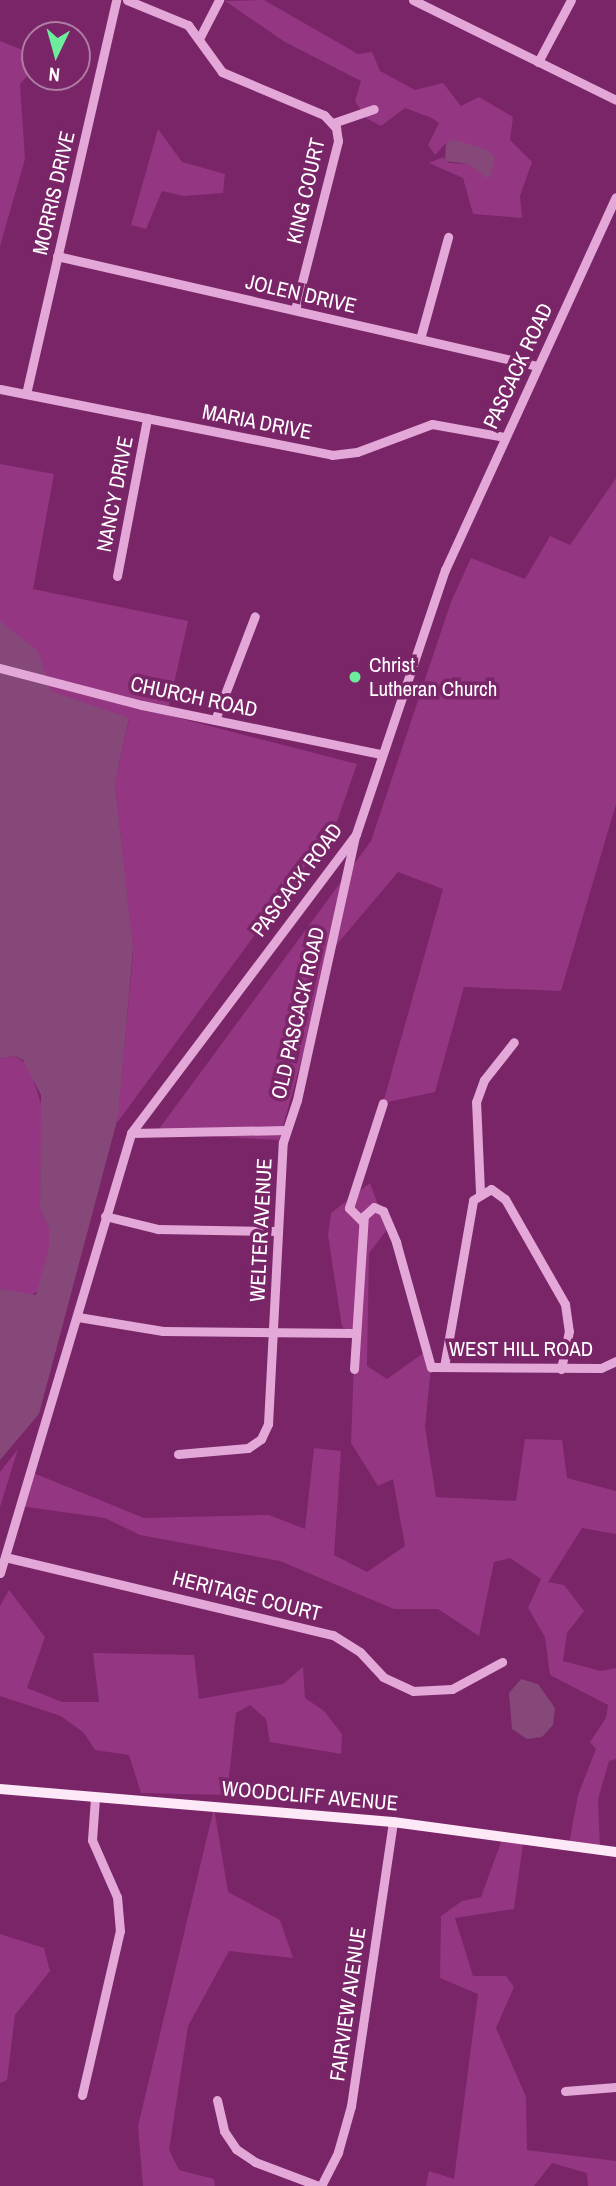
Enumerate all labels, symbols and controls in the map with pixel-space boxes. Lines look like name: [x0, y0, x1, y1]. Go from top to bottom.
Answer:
north arrow: [21, 21, 91, 91]
text: N: [48, 61, 61, 88]
street label: MORRIS DRIVE: [28, 129, 80, 257]
street label: KING COURT: [282, 136, 330, 246]
street label: JOLEN DRIVE: [243, 269, 359, 319]
street label: PASCACK ROAD: [478, 299, 558, 433]
street label: MARIA DRIVE: [200, 399, 314, 445]
street label: NANCY DRIVE: [91, 434, 139, 554]
place label: Christ Lutheran Church: [369, 652, 497, 702]
marker: Christ Lutheran Church: [347, 669, 363, 685]
street label: CHURCH ROAD: [128, 671, 260, 723]
street label: PASCACK ROAD: [246, 818, 348, 942]
street label: OLD PASCACK ROAD: [266, 925, 330, 1101]
street label: WELTER AVENUE: [245, 1157, 277, 1303]
street label: WEST HILL ROAD: [448, 1336, 594, 1362]
street label: HERITAGE COURT: [170, 1565, 324, 1627]
street label: WOODCLIFF AVENUE: [220, 1776, 400, 1816]
street label: FAIRVIEW AVENUE: [325, 1925, 371, 2083]

